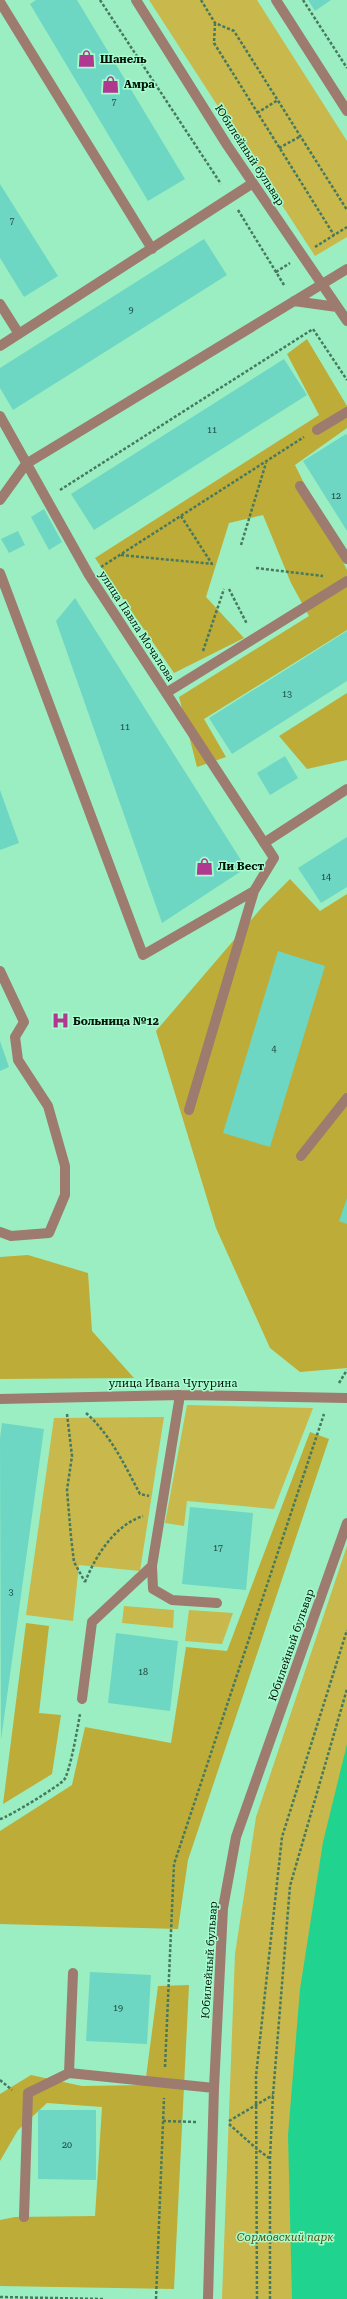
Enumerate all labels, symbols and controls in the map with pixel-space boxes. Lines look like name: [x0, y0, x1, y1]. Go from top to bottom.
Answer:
shop icon: Шанель: [77, 49, 97, 69]
place label: Шанель: [100, 53, 147, 66]
shop icon: Амра: [101, 74, 121, 94]
place label: Амра: [124, 78, 155, 91]
house number: 7: [111, 97, 117, 107]
street label: Юбилейный бульвар: [212, 102, 287, 208]
house number: 7: [9, 216, 15, 226]
house number: 9: [128, 305, 134, 315]
house number: 11: [207, 425, 217, 435]
house number: 12: [331, 491, 341, 501]
street label: улица Павла Мочалова: [96, 569, 177, 684]
house number: 13: [282, 689, 292, 699]
house number: 11: [120, 722, 130, 732]
shop icon: Ли Вест: [195, 856, 215, 876]
place label: Ли Вест: [218, 860, 265, 873]
house number: 14: [321, 872, 331, 882]
hospital icon: Больница №12: [50, 1011, 70, 1031]
place label: Больница №12: [73, 1015, 159, 1028]
house number: 4: [271, 1044, 277, 1054]
street label: улица Ивана Чугурина: [109, 1377, 237, 1390]
house number: 17: [213, 1543, 223, 1553]
house number: 3: [8, 1587, 14, 1597]
street label: Юбилейный бульвар: [266, 1587, 317, 1703]
house number: 18: [138, 1667, 148, 1677]
street label: Юбилейный бульвар: [199, 1901, 220, 2019]
house number: 19: [113, 2003, 123, 2013]
house number: 20: [62, 2140, 72, 2150]
park label: Сормовский парк: [237, 2231, 334, 2244]

